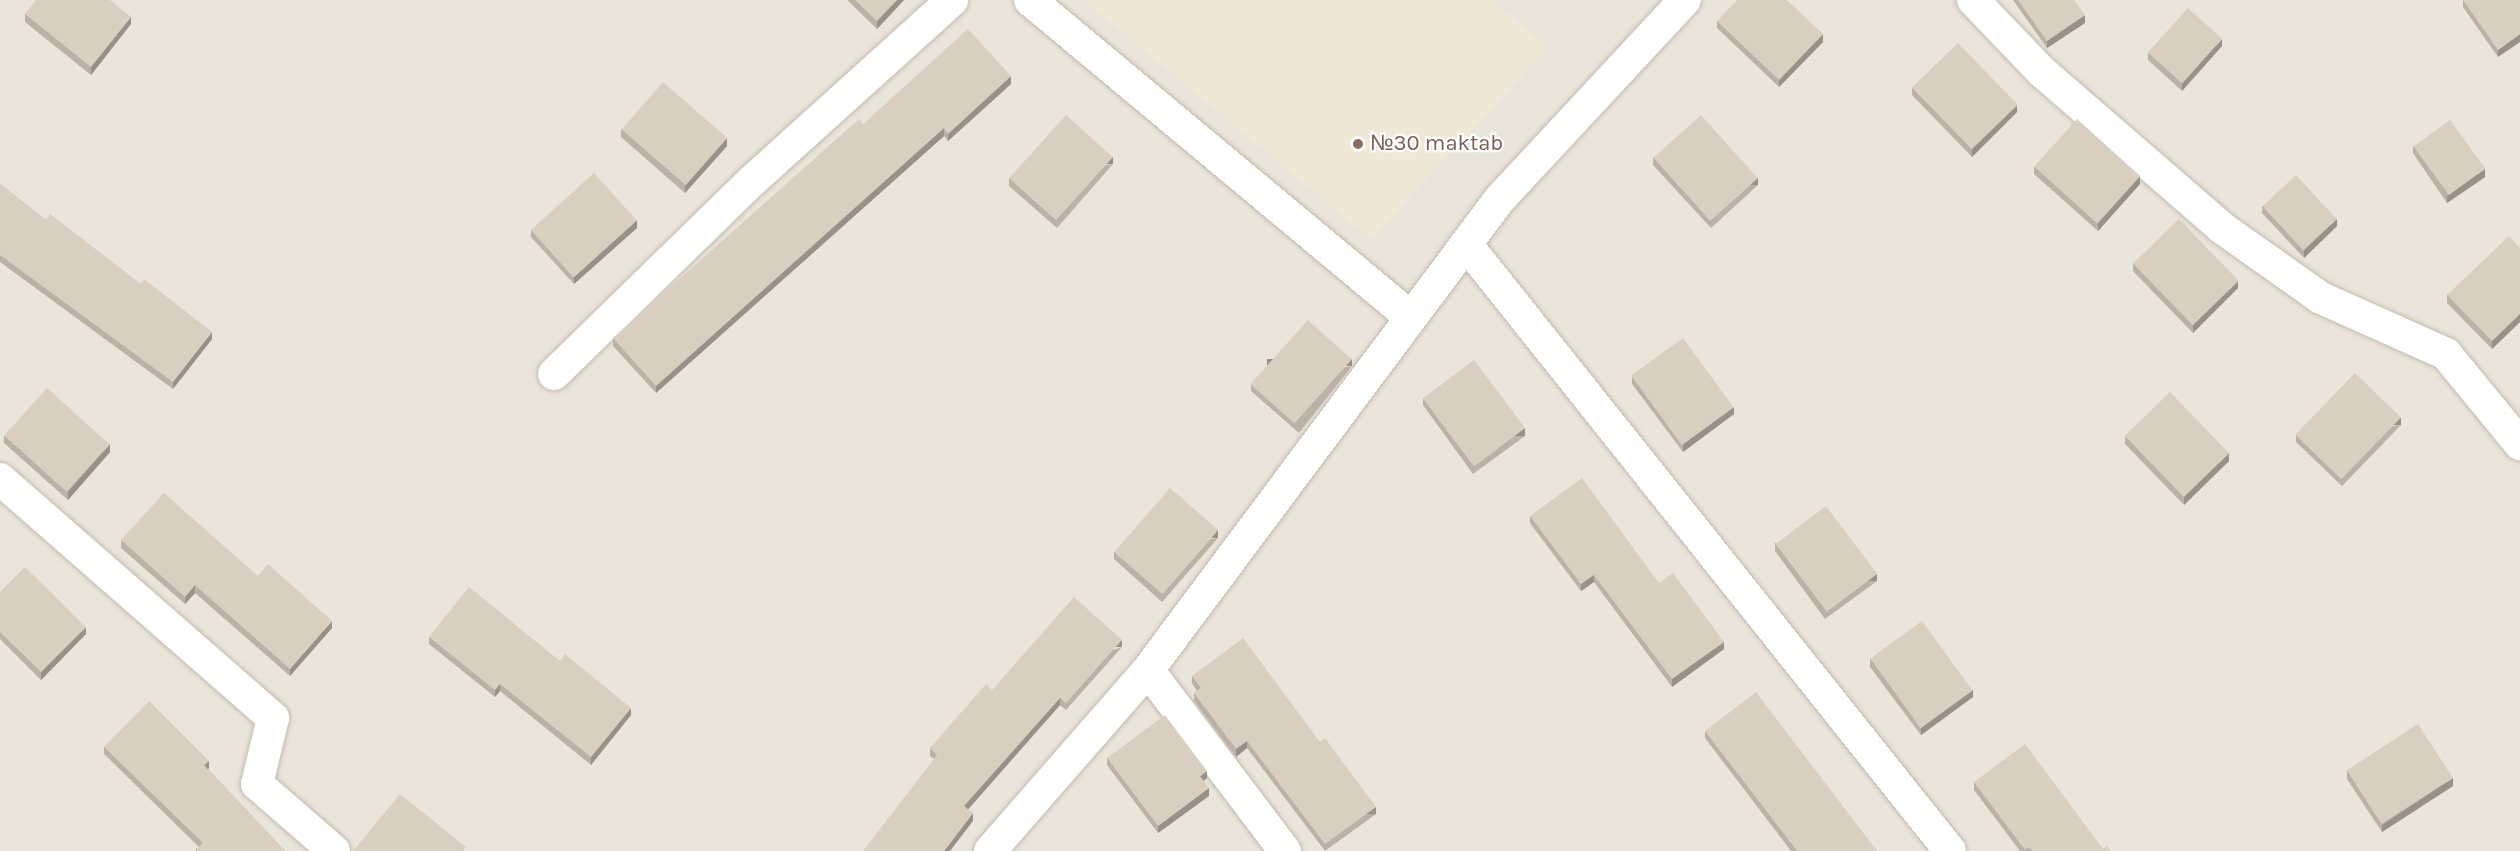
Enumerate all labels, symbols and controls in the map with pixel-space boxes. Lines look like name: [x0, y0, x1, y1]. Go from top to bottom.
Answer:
place label: №30 maktab: [1370, 131, 1503, 157]
marker: №30 maktab: [1351, 137, 1365, 151]

